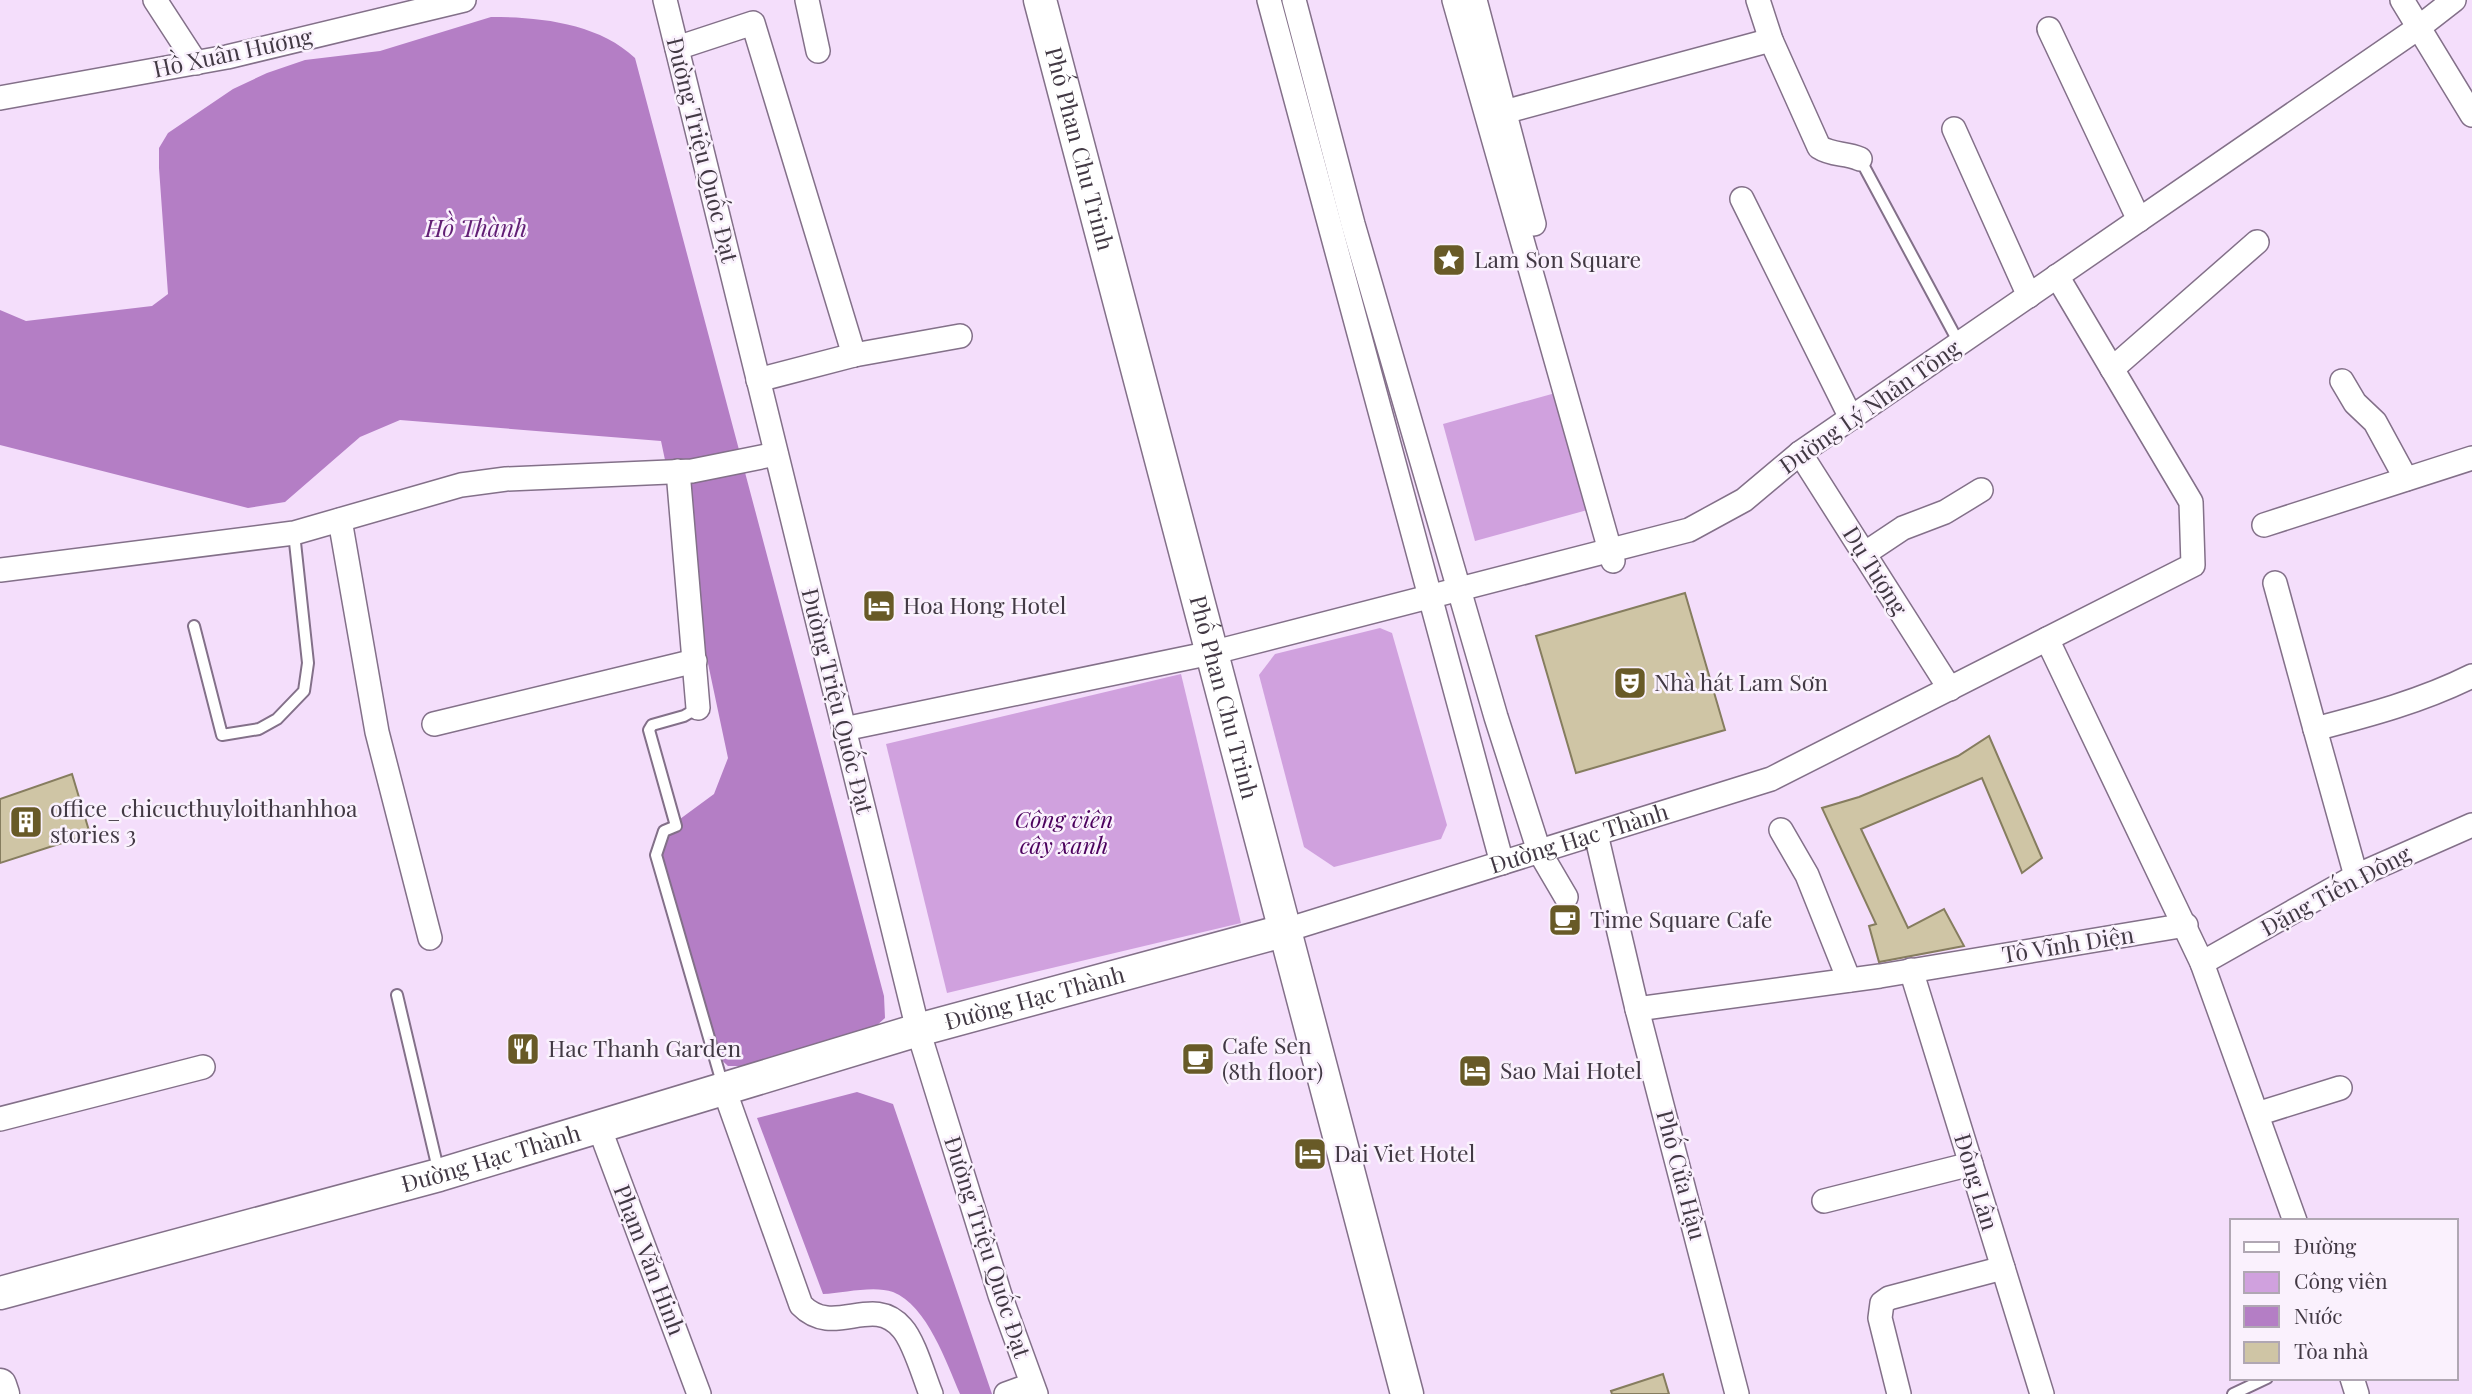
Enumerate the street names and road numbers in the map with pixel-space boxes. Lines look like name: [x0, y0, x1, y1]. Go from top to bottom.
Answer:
street label: Hồ Xuân Hương: [150, 20, 315, 84]
street label: Đường Triệu Quốc Đạt: [660, 34, 747, 266]
street label: Phố Phan Chu Trinh: [1039, 43, 1122, 254]
street label: Đường Lý Nhân Tông: [1773, 332, 1966, 480]
street label: Dụ Tượng: [1837, 520, 1916, 621]
street label: Đường Triệu Quốc Đạt: [795, 585, 882, 817]
street label: Phố Phan Chu Trinh: [1183, 592, 1267, 802]
street label: Đường Hạc Thành: [1485, 795, 1672, 880]
street label: Đặng Tiến Đông: [2255, 837, 2416, 942]
street label: Tô Vĩnh Diện: [2000, 918, 2136, 969]
street label: Đường Hạc Thành: [941, 958, 1128, 1036]
street label: Phố Cửa Hậu: [1650, 1106, 1715, 1243]
street label: Đường Hạc Thành: [398, 1116, 584, 1198]
street label: Đông Lân: [1948, 1130, 2007, 1234]
street label: Đường Triệu Quốc Đạt: [938, 1132, 1039, 1362]
street label: Phạm Văn Hinh: [607, 1180, 694, 1340]

